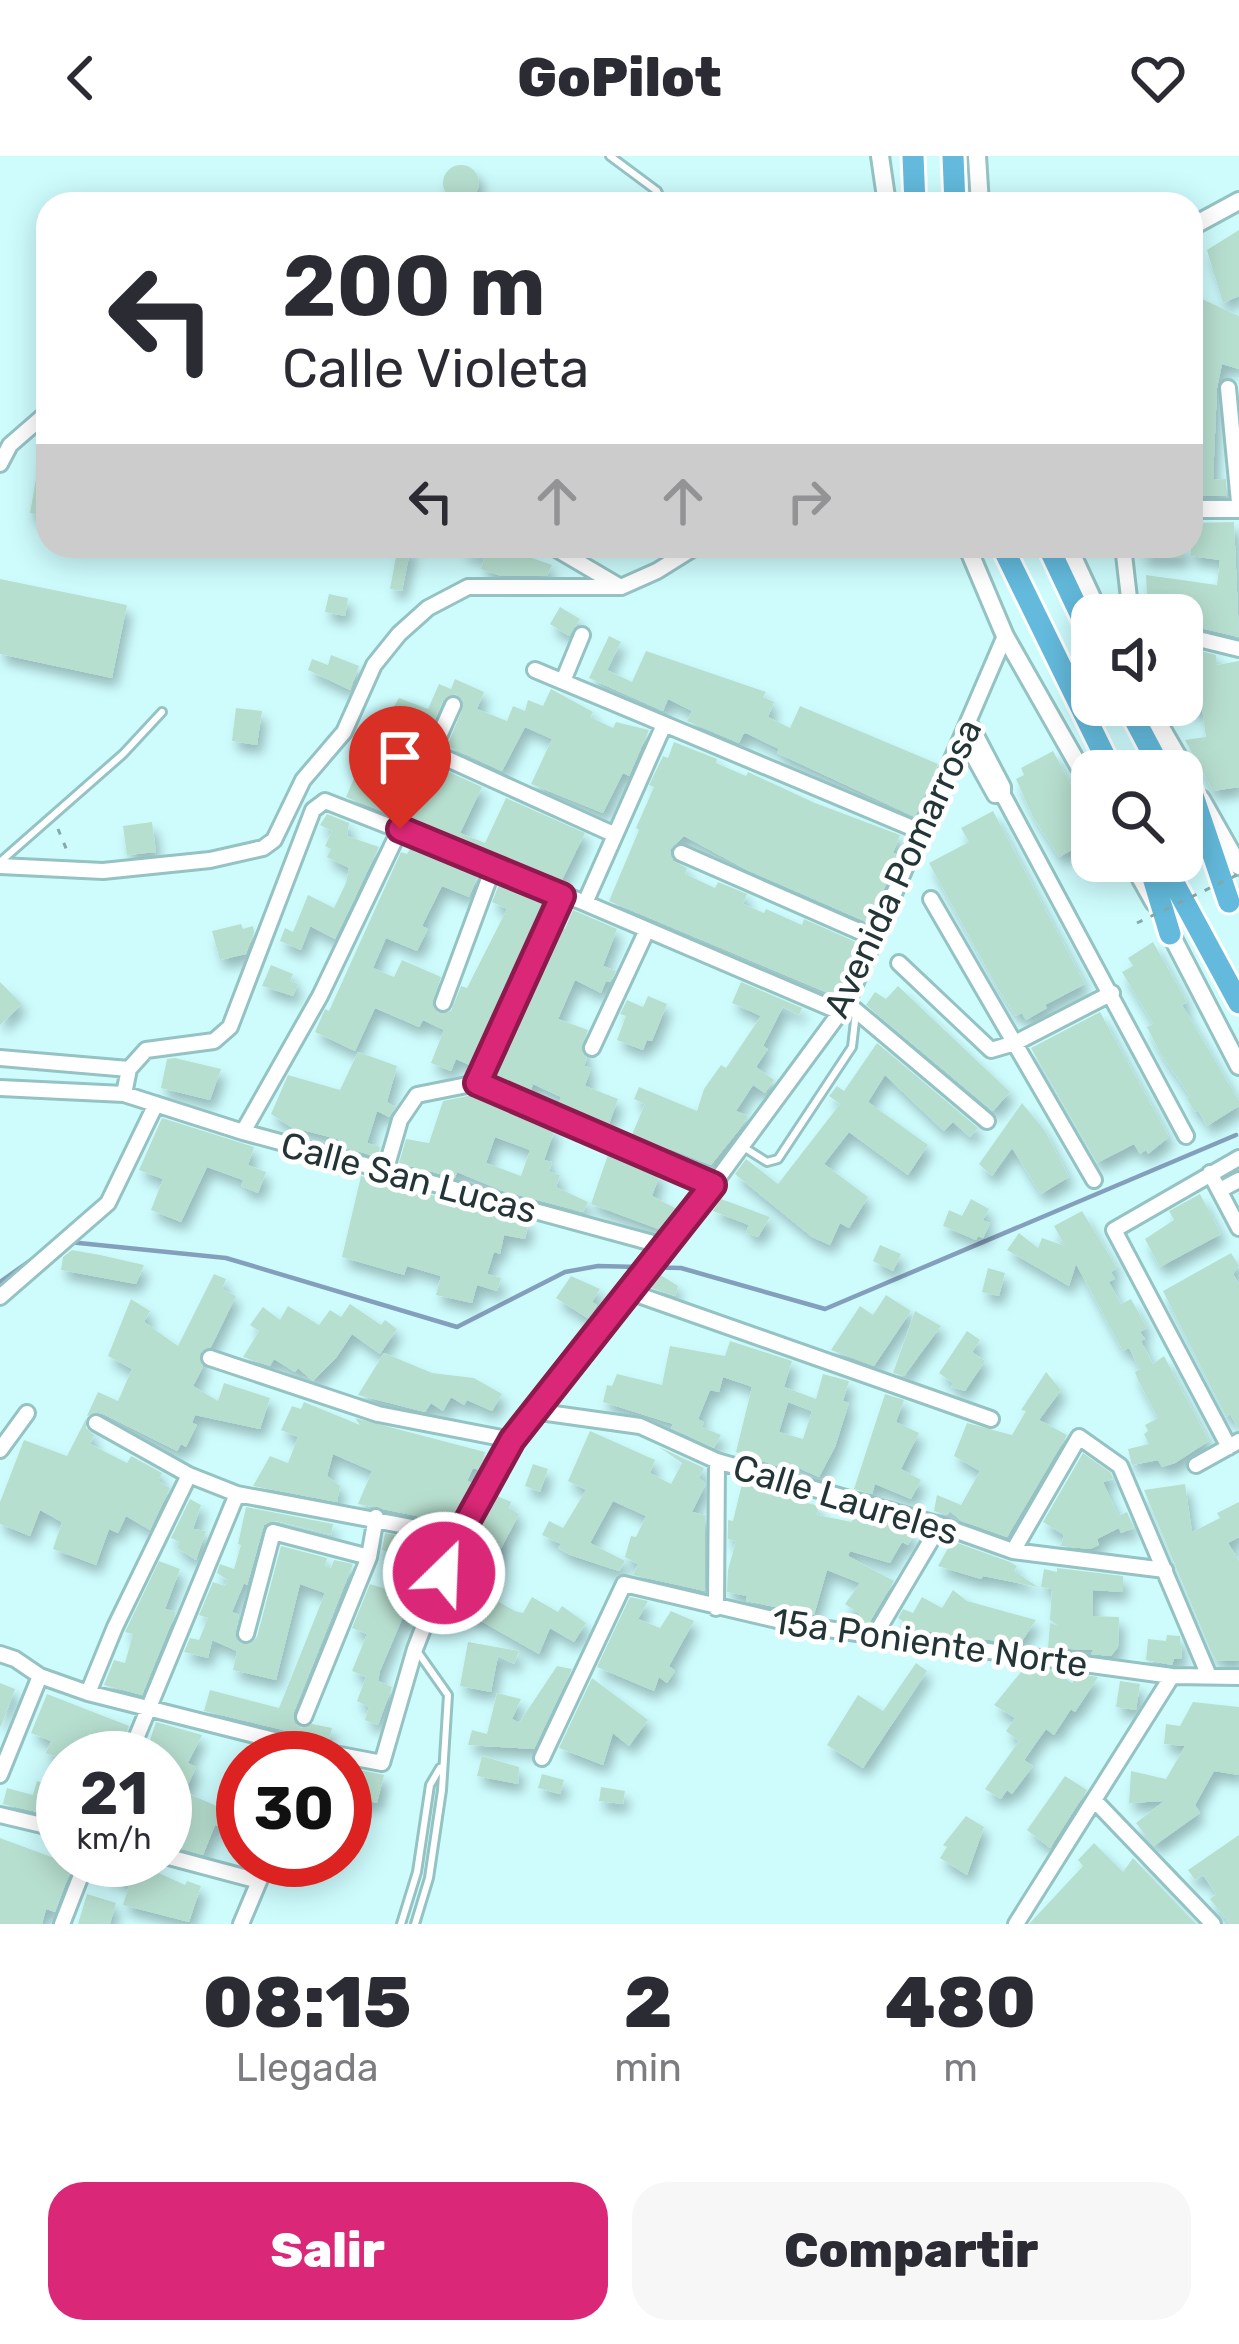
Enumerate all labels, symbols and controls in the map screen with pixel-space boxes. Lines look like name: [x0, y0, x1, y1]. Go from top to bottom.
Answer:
icon: back: [48, 45, 114, 111]
icon: heart: [1125, 45, 1191, 111]
text: GoPilot: [517, 46, 722, 110]
text: 200 m: [282, 236, 546, 336]
icon: left: [84, 240, 240, 396]
text: Calle Violeta: [282, 337, 589, 401]
icon: left: [398, 468, 464, 534]
icon: ahead: [524, 468, 590, 534]
icon: ahead: [650, 468, 716, 534]
icon: right: [776, 468, 842, 534]
map controls: [1071, 594, 1203, 882]
button: sound: [1071, 594, 1203, 726]
pin: [349, 706, 451, 829]
street label: Avenida Pomarrosa: [814, 712, 990, 1024]
icon: arrive: [367, 724, 433, 790]
button: search: [1071, 750, 1203, 882]
street label: Calle San Lucas: [276, 1123, 541, 1232]
street label: Calle Laureles: [728, 1445, 964, 1554]
position arrow: [381, 1510, 507, 1636]
street label: 15a Poniente Norte: [770, 1599, 1090, 1686]
speed limit sign: 30: [216, 1731, 372, 1887]
text: 21: [80, 1758, 148, 1829]
text: km/h: [77, 1821, 151, 1857]
text: 08:15: [203, 1960, 411, 2045]
text: 2: [624, 1960, 672, 2045]
text: 480: [885, 1960, 1036, 2045]
text: Llegada: [236, 2045, 379, 2091]
text: min: [614, 2045, 682, 2091]
text: m: [943, 2045, 978, 2091]
button: Salir: [48, 2182, 608, 2320]
button: Compartir: [632, 2182, 1191, 2320]

